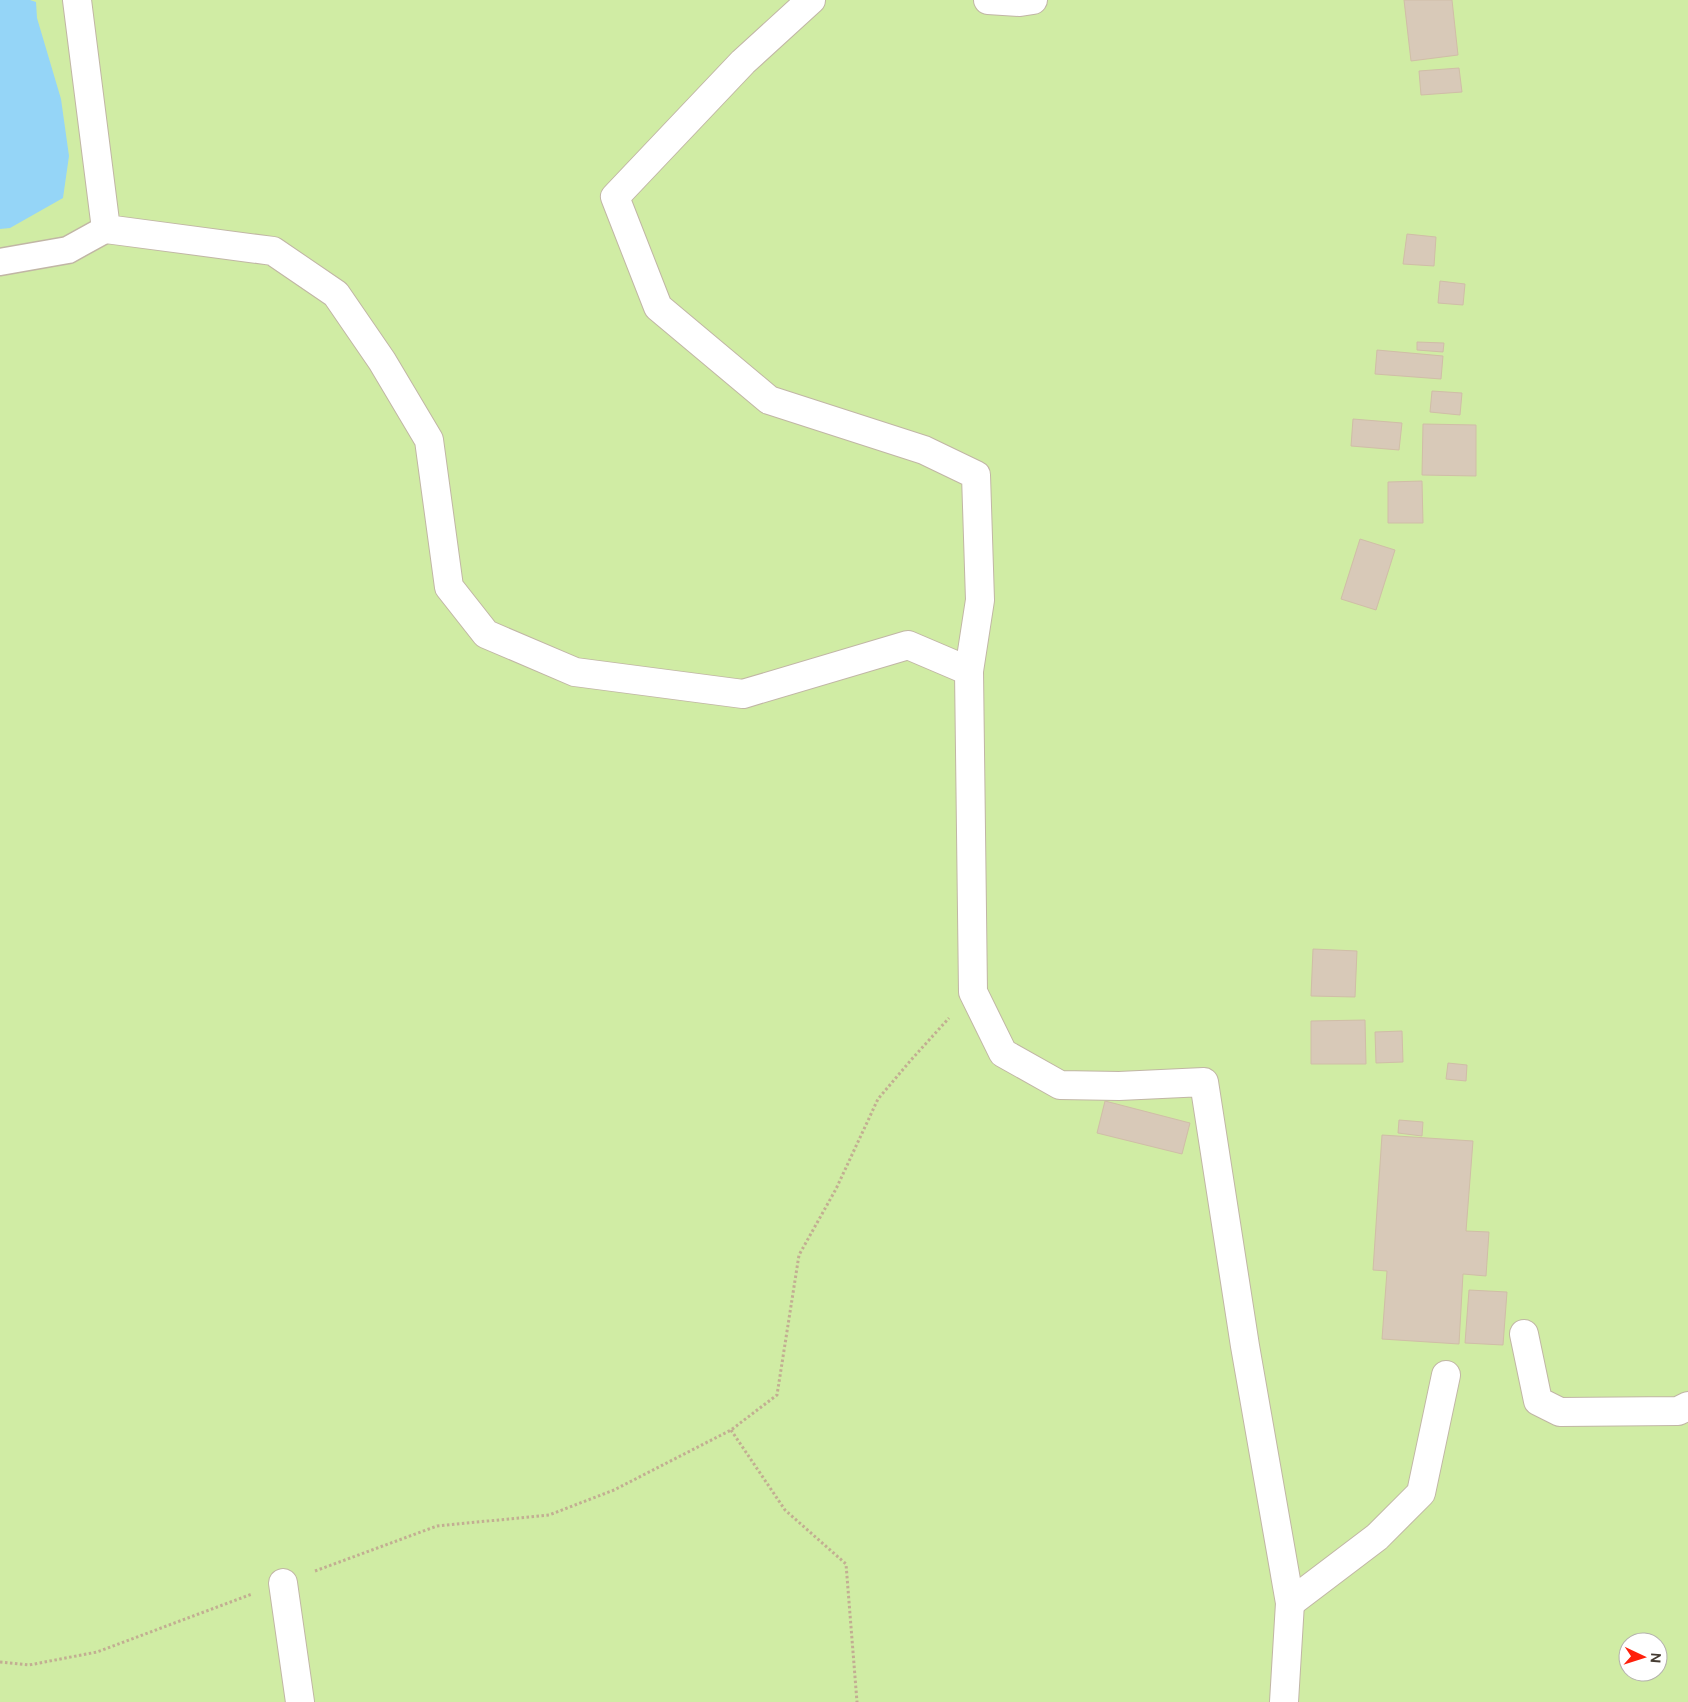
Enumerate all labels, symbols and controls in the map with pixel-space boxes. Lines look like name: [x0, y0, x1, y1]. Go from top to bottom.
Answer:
north arrow: [1618, 1632, 1668, 1682]
text: N: [1647, 1652, 1665, 1664]

